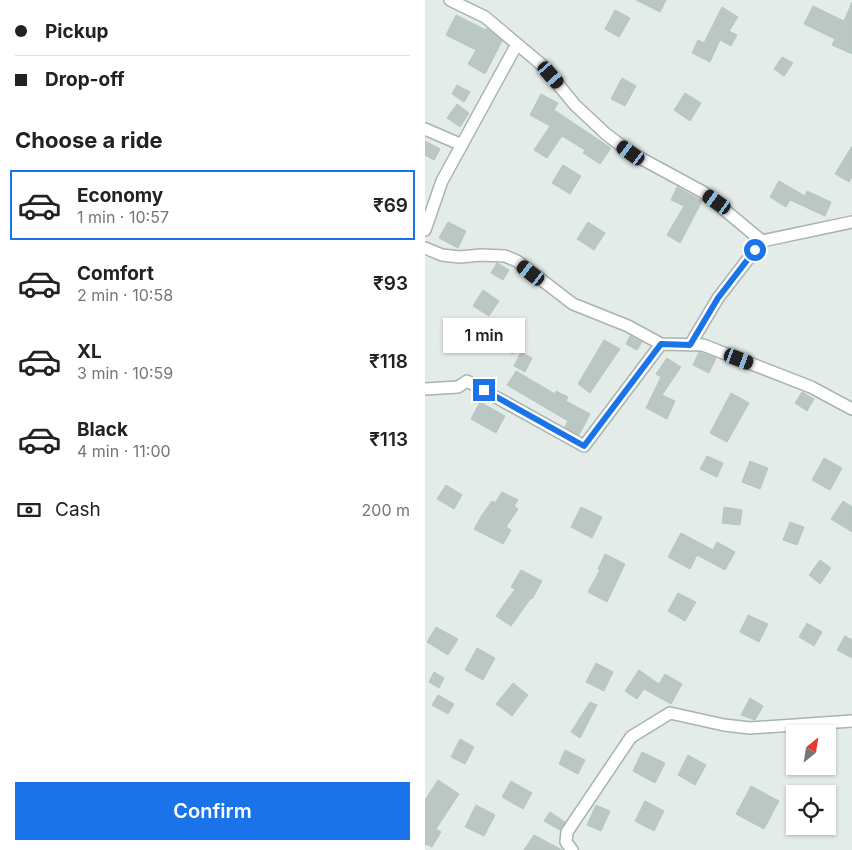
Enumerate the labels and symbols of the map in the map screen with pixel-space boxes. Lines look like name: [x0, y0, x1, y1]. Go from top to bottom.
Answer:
car: [535, 59, 566, 91]
car: [614, 138, 647, 168]
car: [700, 187, 733, 217]
route start: [744, 239, 766, 261]
car: [514, 258, 547, 288]
callout: 1 min: [443, 318, 525, 352]
car: [722, 347, 755, 371]
route end: [473, 379, 495, 401]
north arrow: [786, 725, 836, 775]

